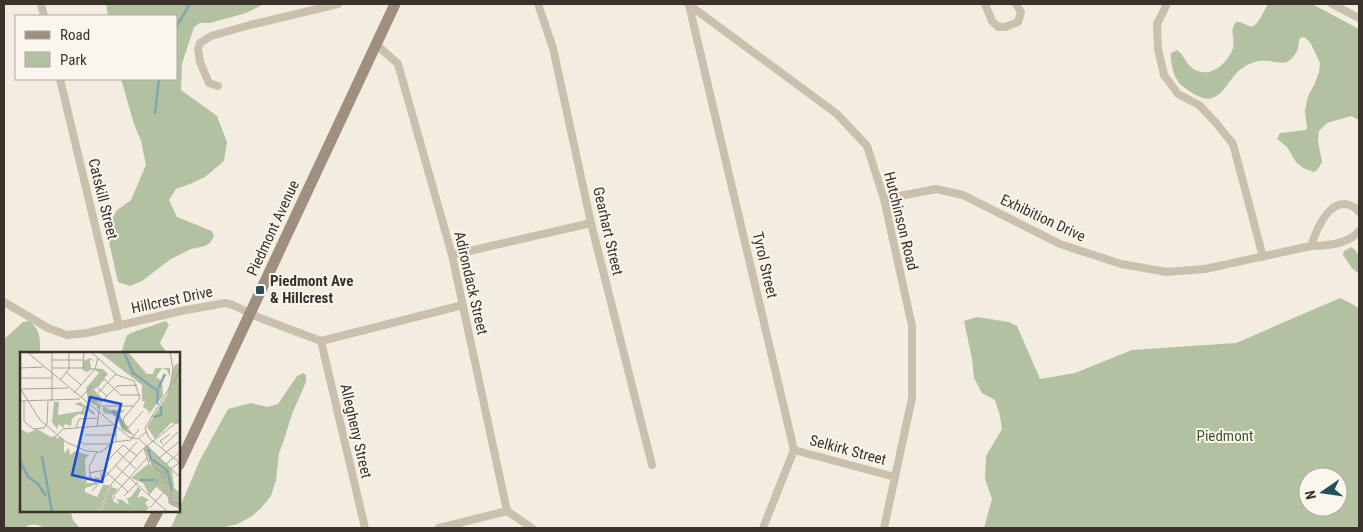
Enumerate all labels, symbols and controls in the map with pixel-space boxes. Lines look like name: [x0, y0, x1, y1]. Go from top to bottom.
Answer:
legend: [15, 15, 178, 80]
text: Road: [60, 26, 90, 44]
text: Park: [60, 51, 87, 69]
street label: Catskill Street: [84, 157, 122, 241]
street label: Hutchinson Road: [880, 170, 922, 272]
street label: Piedmont Avenue: [243, 177, 303, 279]
street label: Gearhart Street: [589, 185, 627, 277]
street label: Exhibition Drive: [998, 190, 1088, 246]
street label: Adirondack Street: [450, 229, 492, 337]
street label: Tyrol Street: [749, 230, 781, 300]
place label: Piedmont Ave & Hillcrest: [270, 272, 353, 307]
street label: Hillcrest Drive: [130, 283, 214, 317]
marker: Piedmont Ave & Hillcrest: [254, 284, 266, 296]
inset map: [20, 352, 180, 512]
street label: Allegheny Street: [336, 382, 376, 480]
park label: Piedmont: [1197, 427, 1253, 445]
street label: Selkirk Street: [808, 431, 888, 469]
north arrow: [1298, 467, 1348, 517]
text: N: [1302, 489, 1319, 501]

